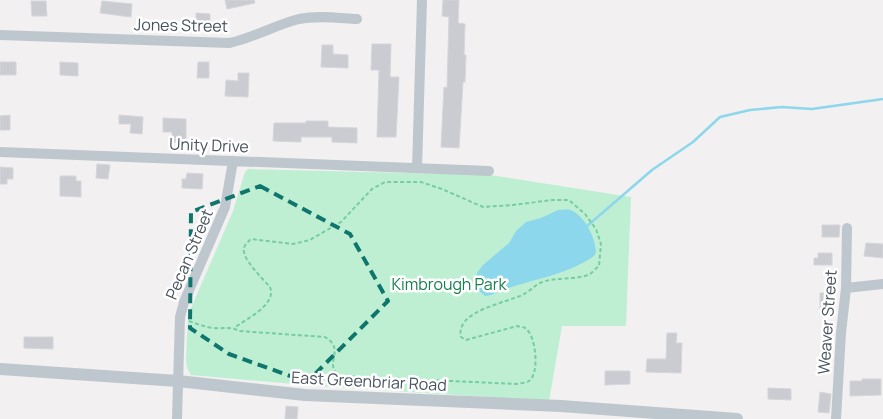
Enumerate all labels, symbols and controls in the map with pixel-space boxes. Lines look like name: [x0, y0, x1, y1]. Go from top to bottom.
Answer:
street label: Jones Street: [134, 13, 228, 37]
street label: Unity Drive: [169, 133, 249, 157]
street label: Pecan Street: [160, 205, 218, 303]
street label: Weaver Street: [812, 269, 842, 375]
park label: Kimbrough Park: [392, 273, 508, 295]
street label: East Greenbriar Road: [291, 366, 447, 396]

